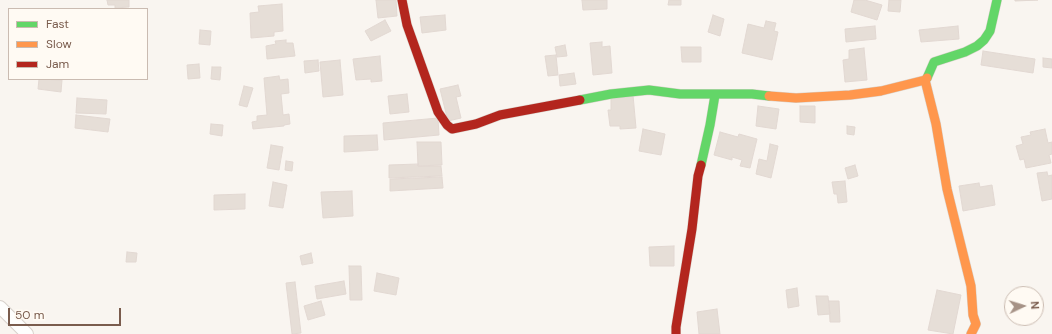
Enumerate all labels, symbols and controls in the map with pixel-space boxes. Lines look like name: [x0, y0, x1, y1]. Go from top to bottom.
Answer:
legend: [8, 8, 148, 80]
text: Fast: [46, 16, 69, 32]
text: Slow: [46, 36, 72, 52]
text: Jam: [46, 56, 69, 72]
north arrow: [1004, 286, 1044, 326]
scale bar: [10, 300, 123, 326]
text: N: [1028, 301, 1042, 310]
text: 50 m: [15, 307, 44, 323]

